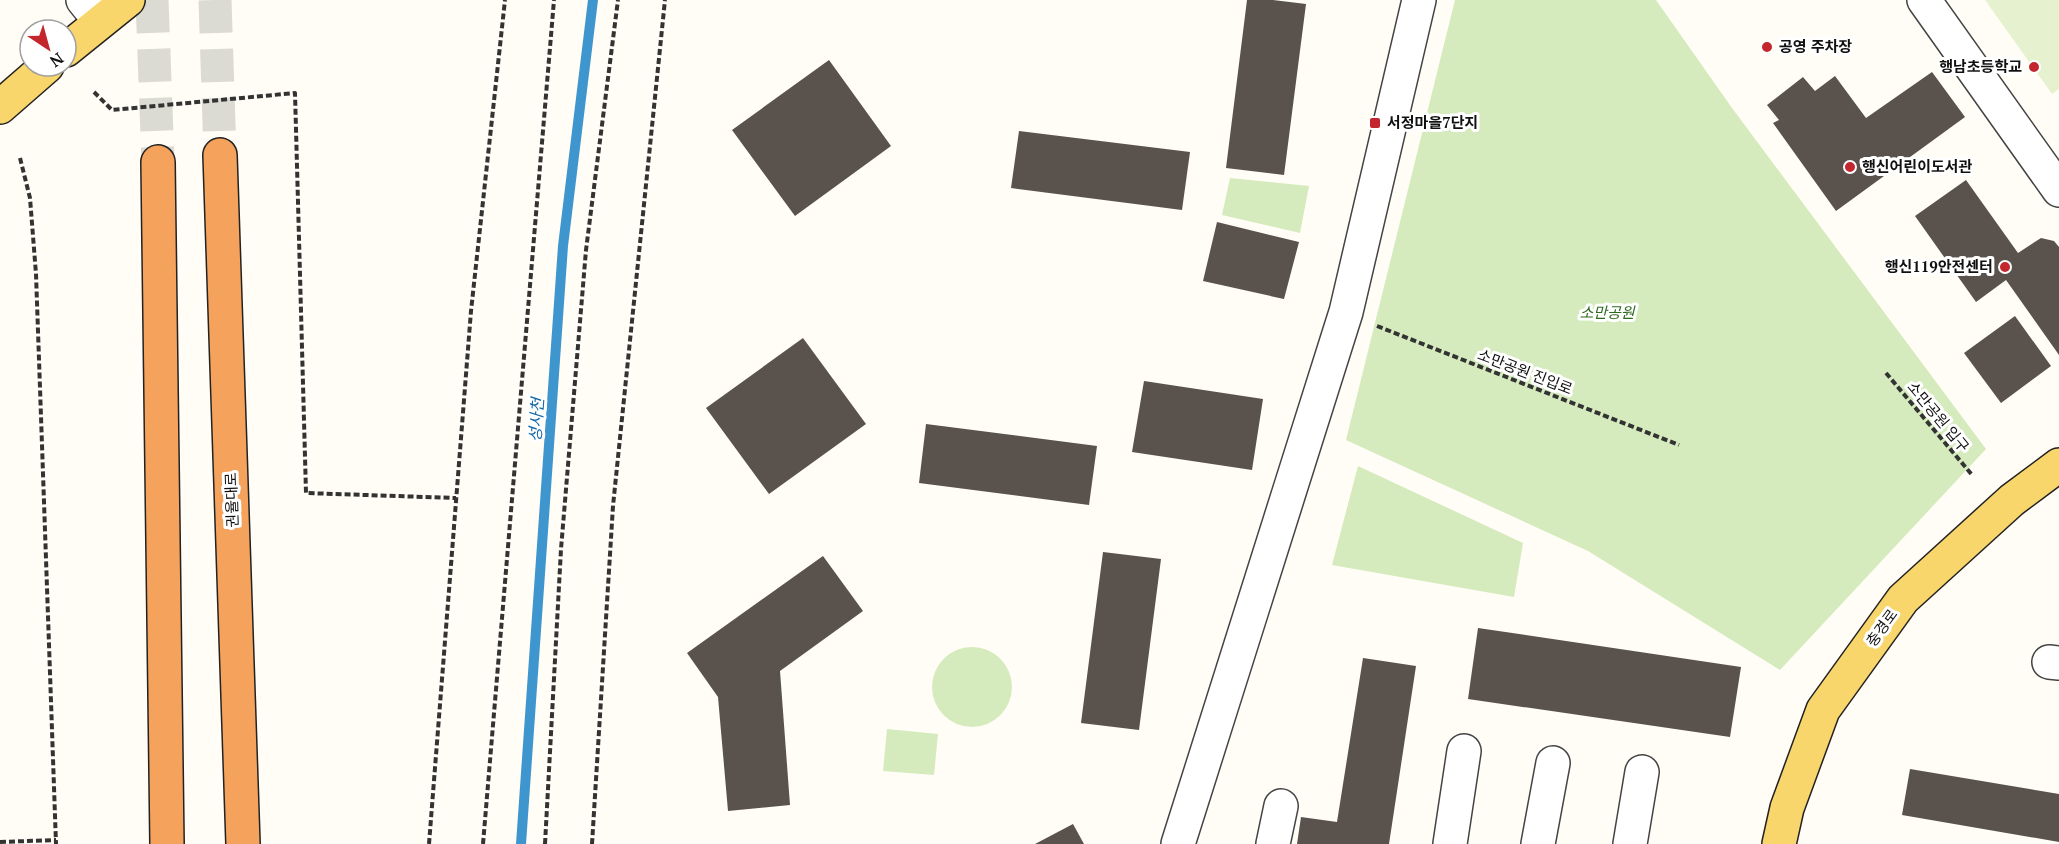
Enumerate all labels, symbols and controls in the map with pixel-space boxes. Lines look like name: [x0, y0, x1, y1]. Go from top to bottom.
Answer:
north arrow: [18, 18, 78, 78]
place label: 공영 주차장: [1779, 36, 1852, 56]
marker: 공영 주차장: [1760, 40, 1774, 54]
text: N: [45, 48, 68, 73]
place label: 행남초등학교: [1939, 56, 2022, 76]
marker: 행남초등학교: [2027, 60, 2041, 74]
place label: 서정마을7단지: [1387, 112, 1478, 132]
marker: 서정마을7단지: [1368, 116, 1382, 130]
place label: 행신어린이도서관: [1862, 156, 1973, 176]
marker: 행신어린이도서관: [1843, 160, 1857, 174]
place label: 행신119안전센터: [1885, 256, 1993, 276]
marker: 행신119안전센터: [1998, 260, 2012, 274]
park label: 소만공원: [1579, 302, 1636, 322]
street label: 소만공원 진입로: [1475, 344, 1576, 398]
street label: 소만공원 입구: [1903, 377, 1974, 456]
water label: 성사천: [523, 395, 549, 443]
street label: 권율대로: [220, 472, 242, 528]
street label: 충경로: [1861, 605, 1901, 650]

